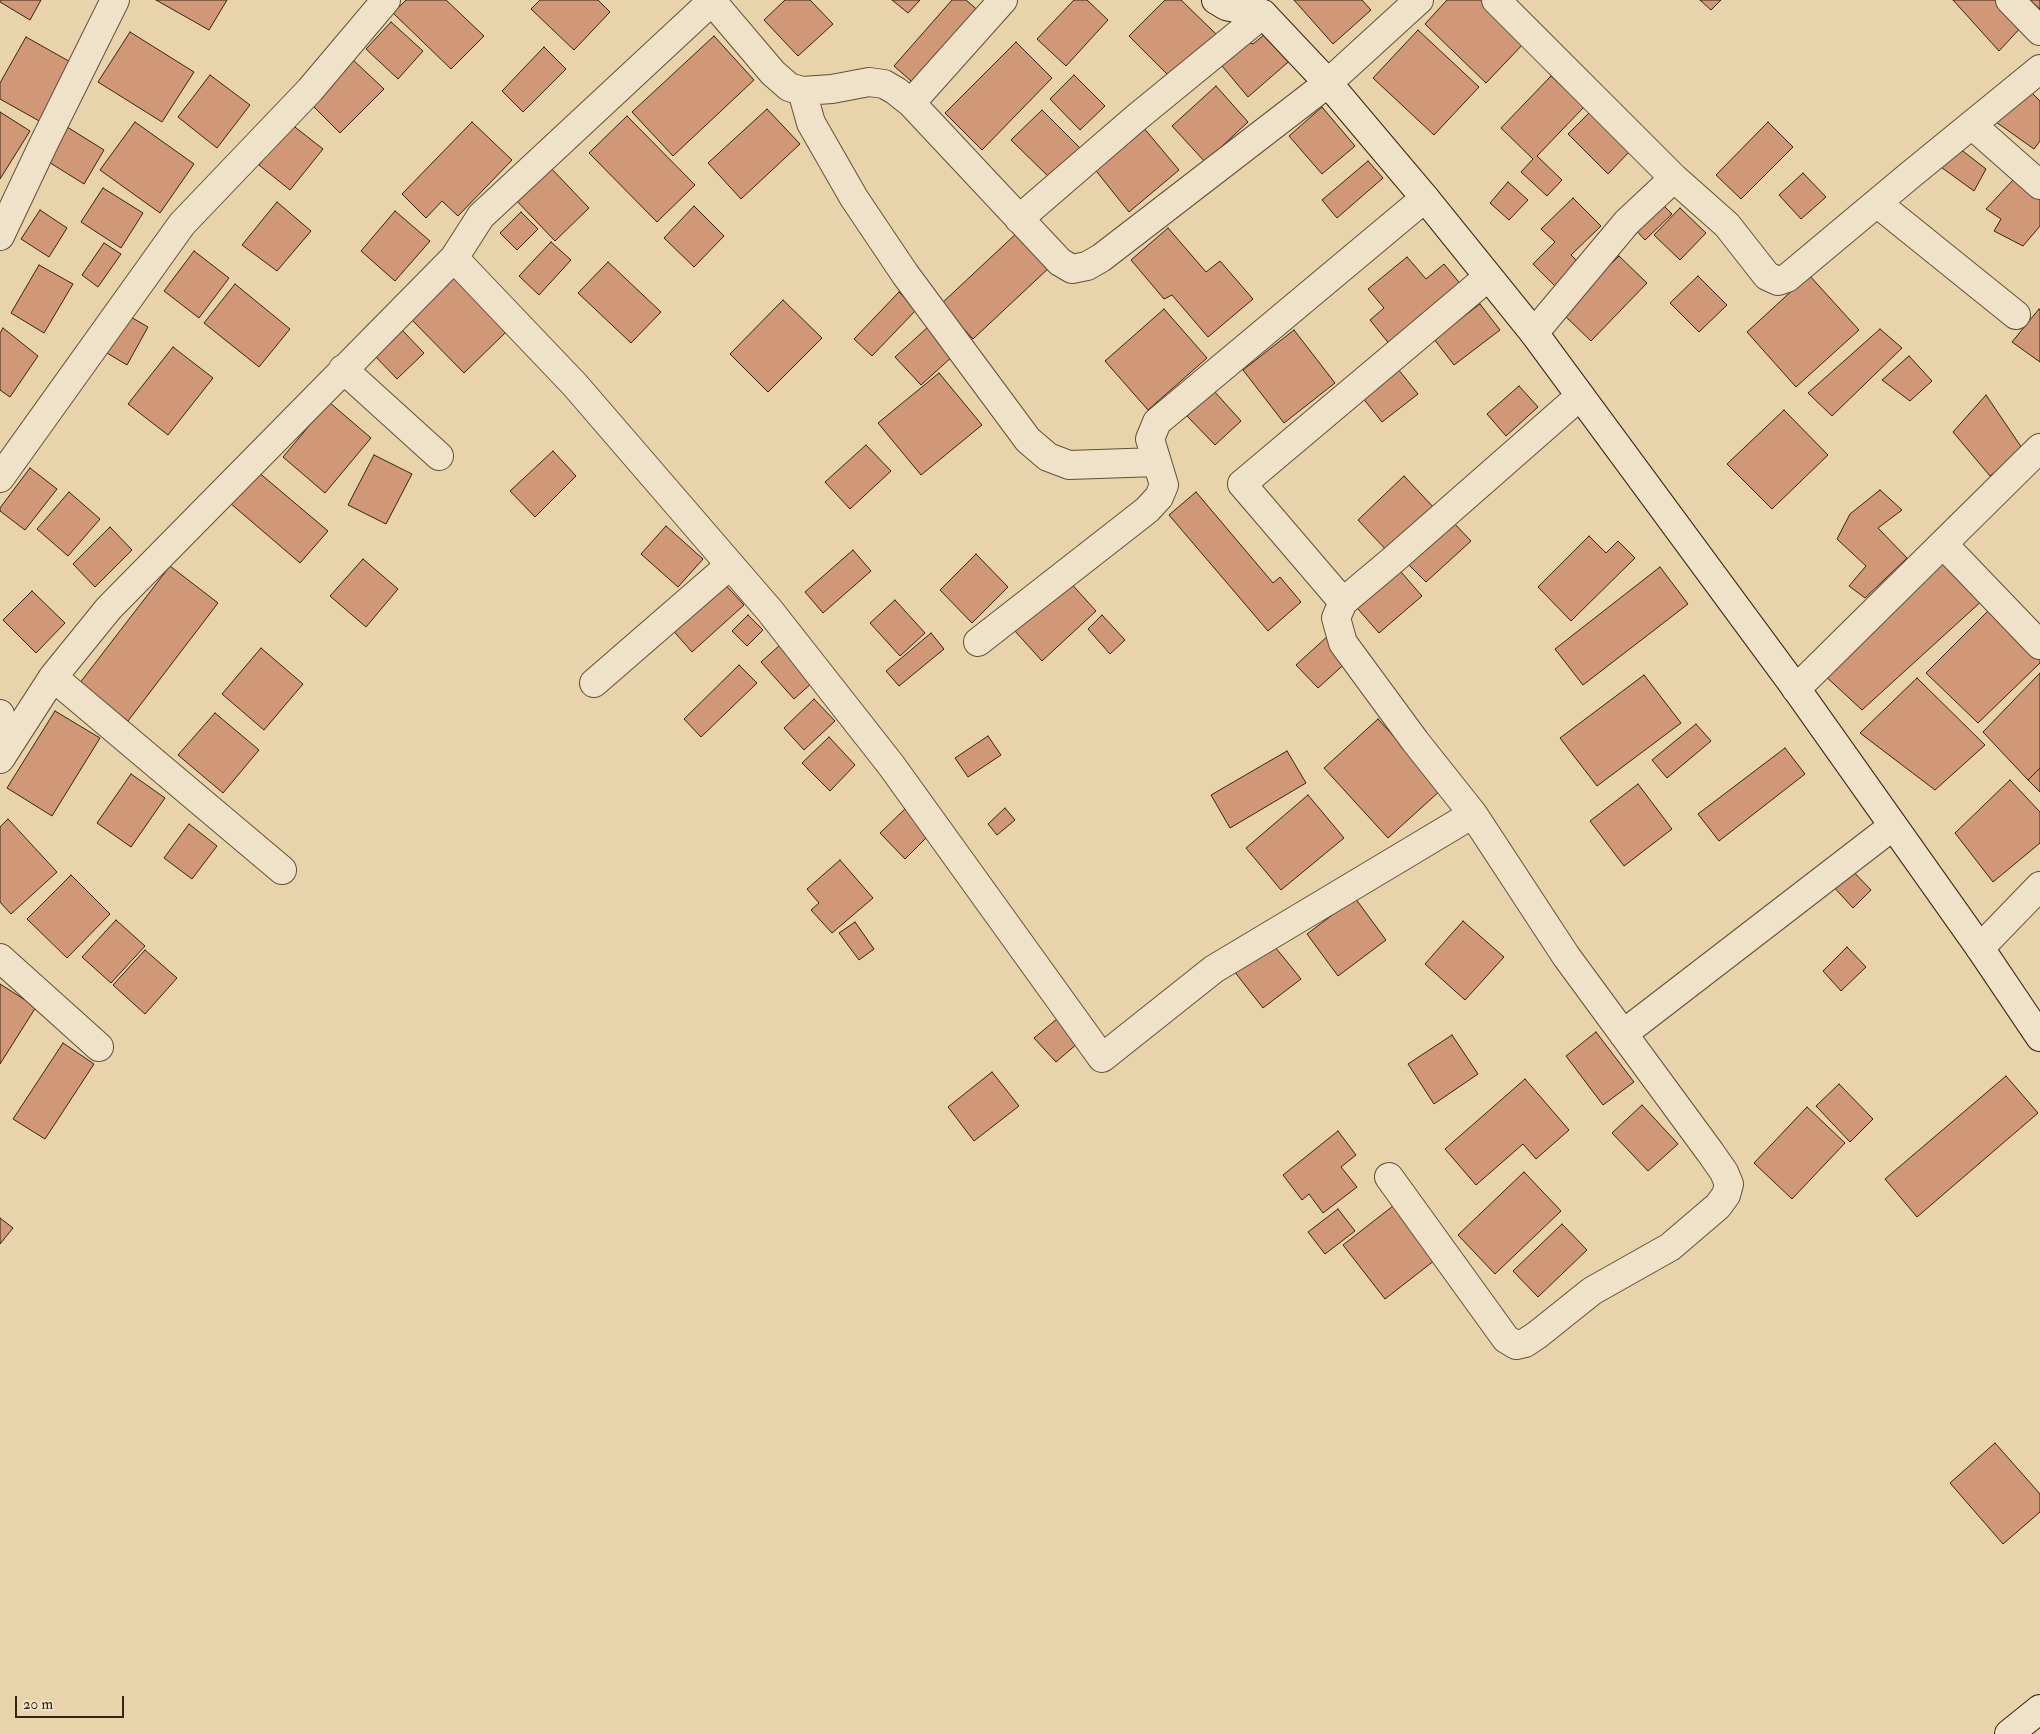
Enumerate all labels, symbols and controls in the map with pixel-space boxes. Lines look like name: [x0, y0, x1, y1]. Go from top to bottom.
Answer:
scale bar: [18, 1686, 126, 1718]
text: 20 m: [23, 1695, 53, 1714]

